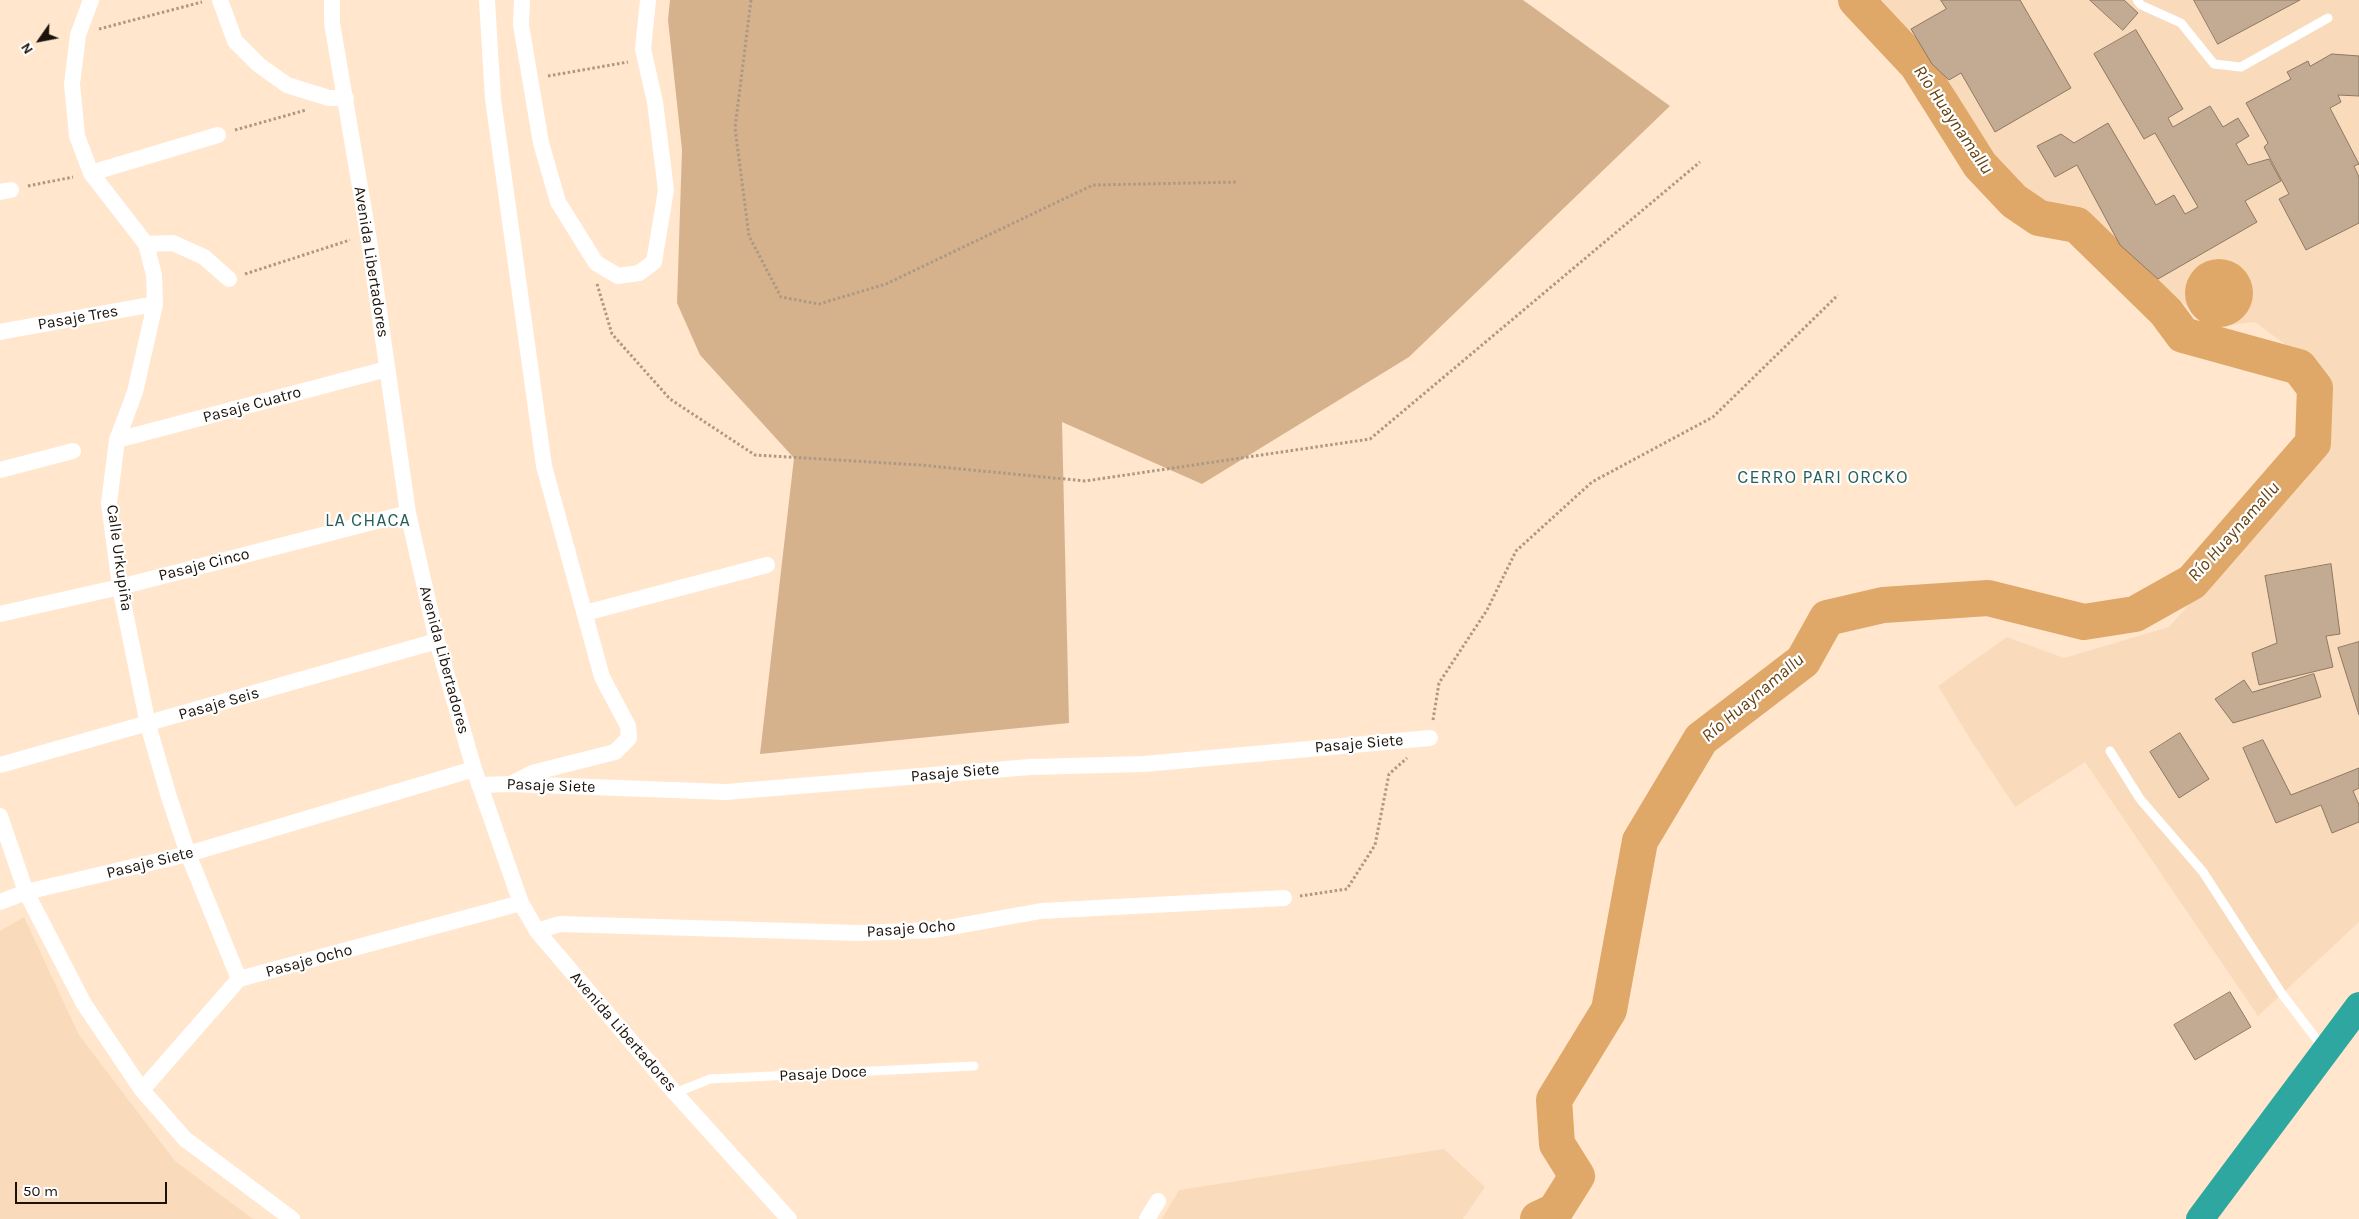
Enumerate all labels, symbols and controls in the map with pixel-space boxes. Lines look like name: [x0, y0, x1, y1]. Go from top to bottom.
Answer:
north arrow: [15, 15, 65, 65]
text: N: [17, 40, 37, 57]
water label: Río Huaynamallu: [1909, 61, 1997, 179]
street label: Avenida Libertadores: [350, 185, 392, 339]
street label: Pasaje Tres: [36, 301, 120, 335]
street label: Pasaje Cuatro: [201, 383, 303, 427]
district label: CERRO PARI ORCKO: [1735, 467, 1911, 489]
water label: Río Huaynamallu: [2183, 478, 2285, 586]
street label: Calle Urkupiña: [102, 504, 136, 612]
district label: LA CHACA: [324, 510, 412, 532]
street label: Pasaje Cinco: [156, 544, 252, 586]
street label: Avenida Libertadores: [415, 584, 473, 736]
water label: Río Huaynamallu: [1697, 649, 1809, 747]
street label: Pasaje Seis: [176, 683, 262, 725]
street label: Pasaje Siete: [1314, 731, 1404, 757]
street label: Pasaje Siete: [910, 760, 1000, 786]
street label: Pasaje Siete: [506, 775, 596, 797]
street label: Pasaje Siete: [105, 843, 195, 883]
street label: Pasaje Ocho: [866, 916, 956, 942]
street label: Pasaje Ocho: [264, 940, 354, 982]
street label: Avenida Libertadores: [566, 968, 680, 1096]
street label: Pasaje Doce: [779, 1062, 867, 1086]
scale bar: [18, 1172, 170, 1204]
text: 50 m: [23, 1182, 58, 1200]

